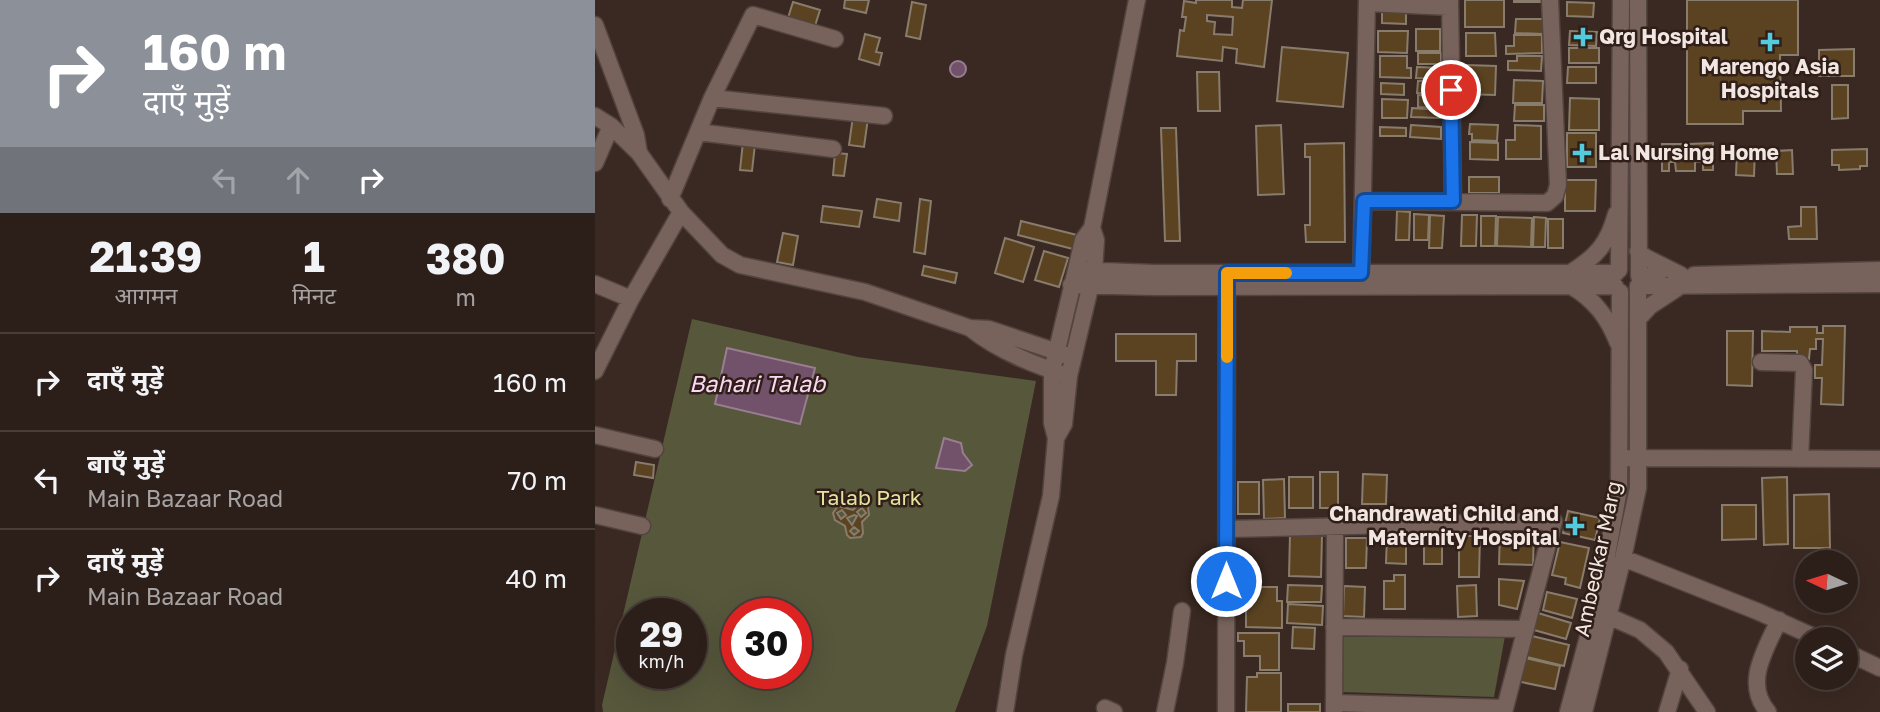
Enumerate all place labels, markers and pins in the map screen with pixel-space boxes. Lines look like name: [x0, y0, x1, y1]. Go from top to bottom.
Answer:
place label: Qrg Hospital: [1599, 23, 1728, 49]
marker: Qrg Hospital: [1573, 27, 1593, 47]
marker: Marengo Asia Hospitals: [1760, 32, 1780, 52]
place label: Marengo Asia Hospitals: [1700, 53, 1840, 103]
pin: [1421, 60, 1481, 120]
place label: Lal Nursing Home: [1598, 139, 1779, 165]
marker: Lal Nursing Home: [1572, 143, 1592, 163]
place label: Chandrawati Child and Maternity Hospital: [1329, 500, 1559, 550]
marker: Chandrawati Child and Maternity Hospital: [1565, 516, 1585, 536]

